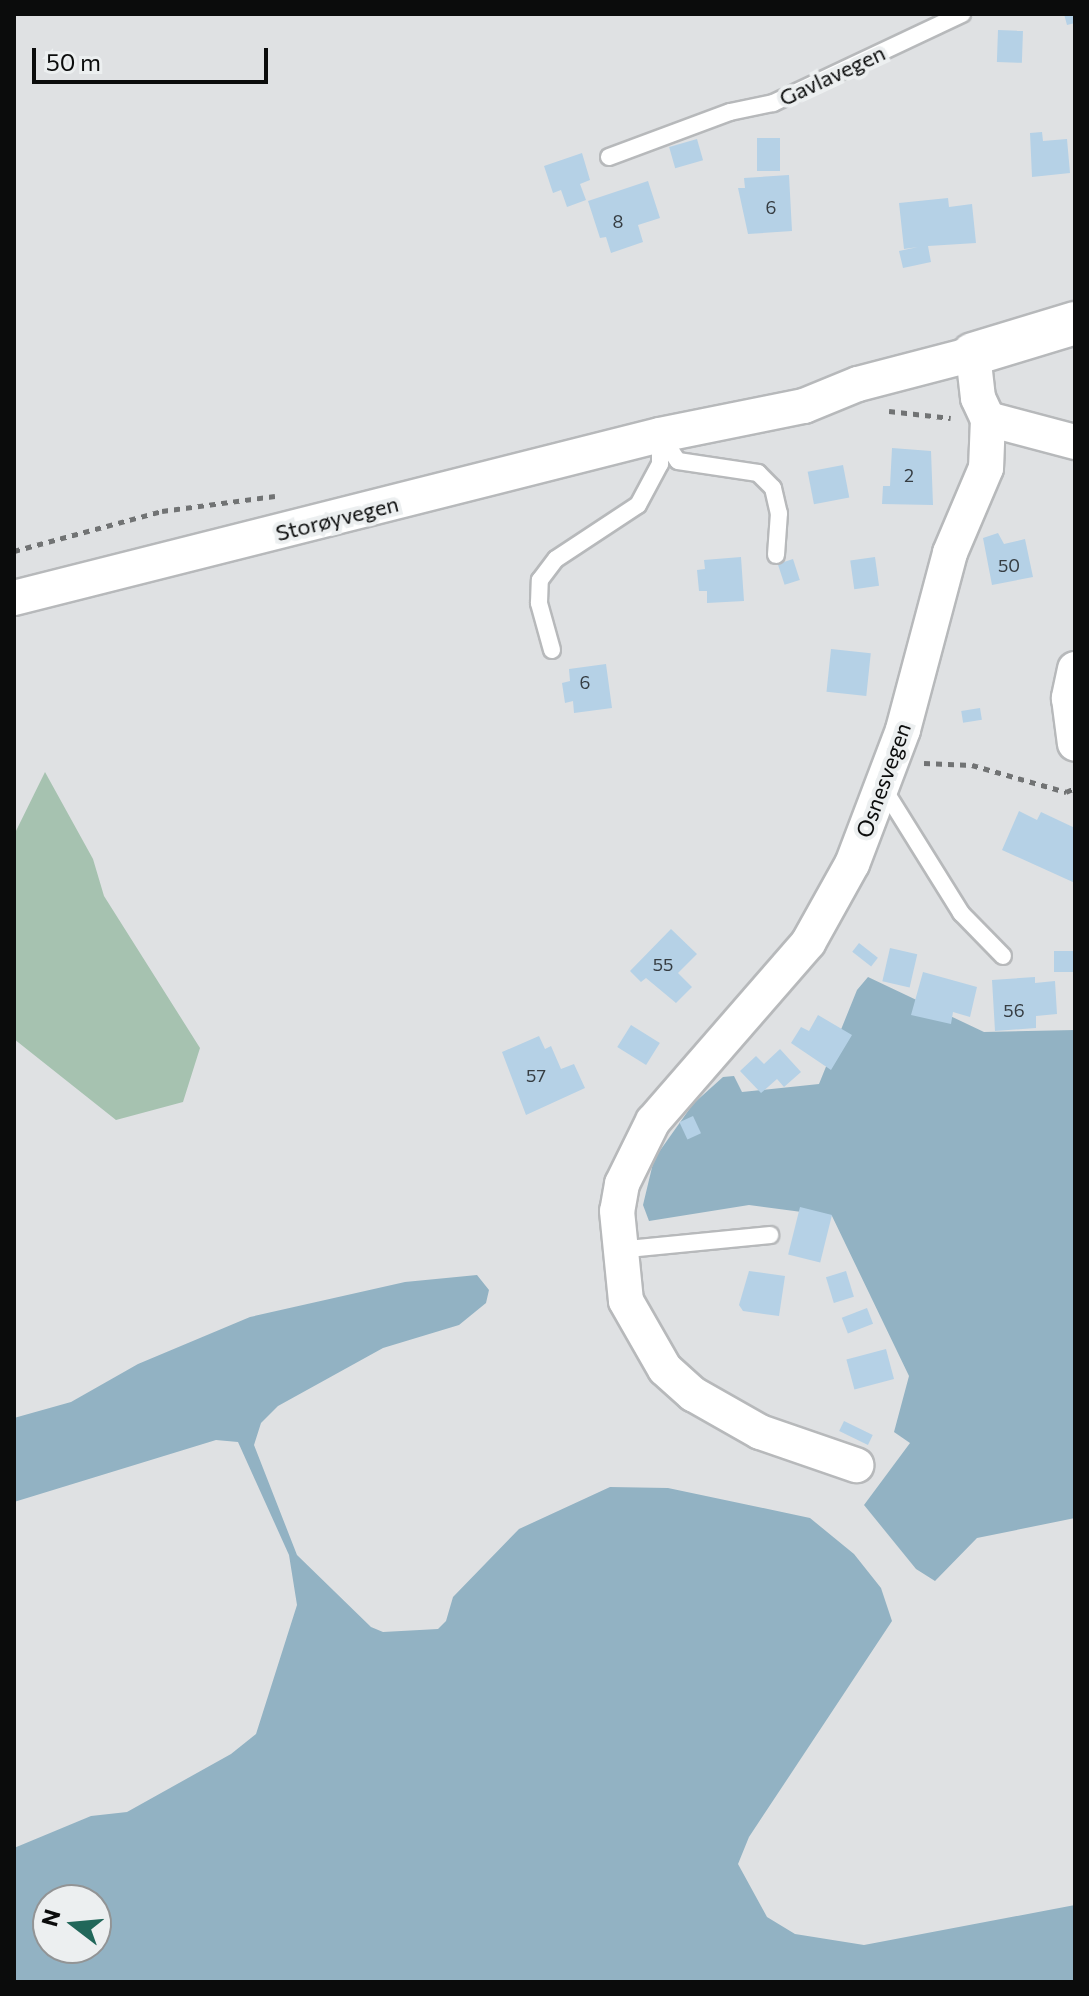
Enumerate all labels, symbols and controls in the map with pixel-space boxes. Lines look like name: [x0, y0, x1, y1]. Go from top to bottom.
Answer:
scale bar: [36, 32, 272, 82]
street label: Gavlavegen: [775, 39, 889, 111]
text: 50 m: [46, 47, 101, 76]
house number: 6: [766, 196, 776, 218]
house number: 8: [613, 210, 623, 232]
house number: 2: [904, 464, 914, 486]
street label: Storøyvegen: [273, 490, 401, 546]
house number: 50: [998, 554, 1020, 576]
house number: 6: [580, 671, 590, 693]
street label: Osnesvegen: [850, 719, 916, 841]
house number: 55: [653, 953, 673, 975]
house number: 56: [1003, 999, 1025, 1021]
house number: 57: [526, 1064, 546, 1086]
north arrow: [32, 1884, 112, 1964]
text: N: [35, 1906, 66, 1929]

